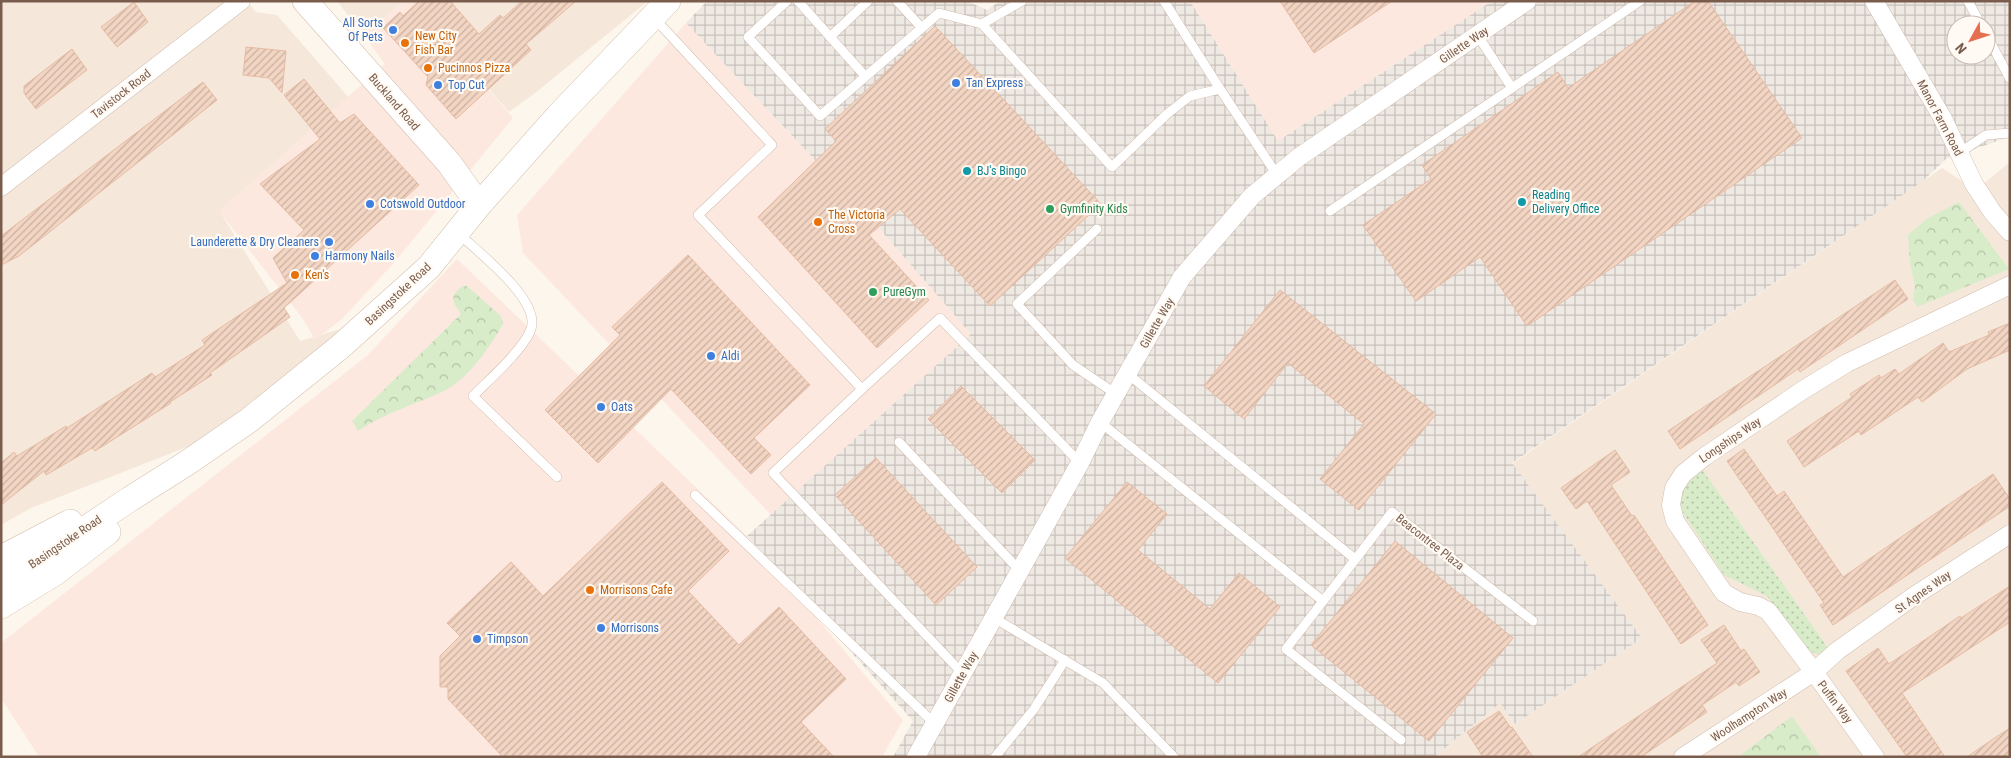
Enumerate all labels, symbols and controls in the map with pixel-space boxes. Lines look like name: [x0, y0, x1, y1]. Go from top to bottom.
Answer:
north arrow: [1946, 15, 1996, 65]
place label: All Sorts Of Pets: [343, 16, 383, 44]
marker: All Sorts Of Pets: [387, 24, 399, 36]
street label: Gillette Way: [1437, 24, 1491, 66]
place label: New City Fish Bar: [415, 29, 457, 57]
marker: New City Fish Bar: [399, 37, 411, 49]
text: N: [1952, 40, 1970, 57]
place label: Pucinnos Pizza: [438, 61, 511, 75]
marker: Pucinnos Pizza: [422, 62, 434, 74]
street label: Tavistock Road: [88, 66, 154, 122]
street label: Buckland Road: [366, 71, 422, 133]
place label: Tan Express: [966, 76, 1023, 90]
marker: Tan Express: [950, 77, 962, 89]
place label: Top Cut: [448, 78, 485, 92]
street label: Manor Farm Road: [1914, 78, 1966, 158]
marker: Top Cut: [432, 79, 444, 91]
place label: BJ's Bingo: [977, 164, 1026, 178]
marker: BJ's Bingo: [961, 165, 973, 177]
place label: Reading Delivery Office: [1532, 188, 1600, 216]
marker: Reading Delivery Office: [1516, 196, 1528, 208]
place label: Cotswold Outdoor: [380, 197, 466, 211]
marker: Cotswold Outdoor: [364, 198, 376, 210]
place label: Gymfinity Kids: [1060, 202, 1128, 216]
marker: Gymfinity Kids: [1044, 203, 1056, 215]
place label: The Victoria Cross: [828, 208, 885, 236]
marker: The Victoria Cross: [812, 216, 824, 228]
place label: Launderette & Dry Cleaners: [191, 235, 319, 249]
marker: Launderette & Dry Cleaners: [323, 236, 335, 248]
place label: Harmony Nails: [325, 249, 395, 263]
marker: Harmony Nails: [309, 250, 321, 262]
street label: Basingstoke Road: [362, 260, 434, 328]
place label: Ken's: [305, 268, 329, 282]
marker: Ken's: [289, 269, 301, 281]
place label: PureGym: [883, 285, 926, 299]
marker: PureGym: [867, 286, 879, 298]
street label: Gillette Way: [1137, 295, 1177, 351]
place label: Aldi: [721, 349, 739, 363]
marker: Aldi: [705, 350, 717, 362]
place label: Oats: [611, 400, 633, 414]
marker: Oats: [595, 401, 607, 413]
street label: Longships Way: [1697, 414, 1763, 466]
street label: Beacontree Plaza: [1393, 511, 1467, 573]
street label: Basingstoke Road: [26, 512, 104, 572]
street label: St Agnes Way: [1893, 568, 1953, 616]
place label: Morrisons Cafe: [600, 583, 673, 597]
marker: Morrisons Cafe: [584, 584, 596, 596]
place label: Morrisons: [611, 621, 659, 635]
marker: Morrisons: [595, 622, 607, 634]
place label: Timpson: [487, 632, 528, 646]
marker: Timpson: [471, 633, 483, 645]
street label: Gillette Way: [941, 649, 981, 705]
street label: Puffin Way: [1814, 678, 1856, 726]
street label: Woolhampton Way: [1708, 685, 1790, 745]

